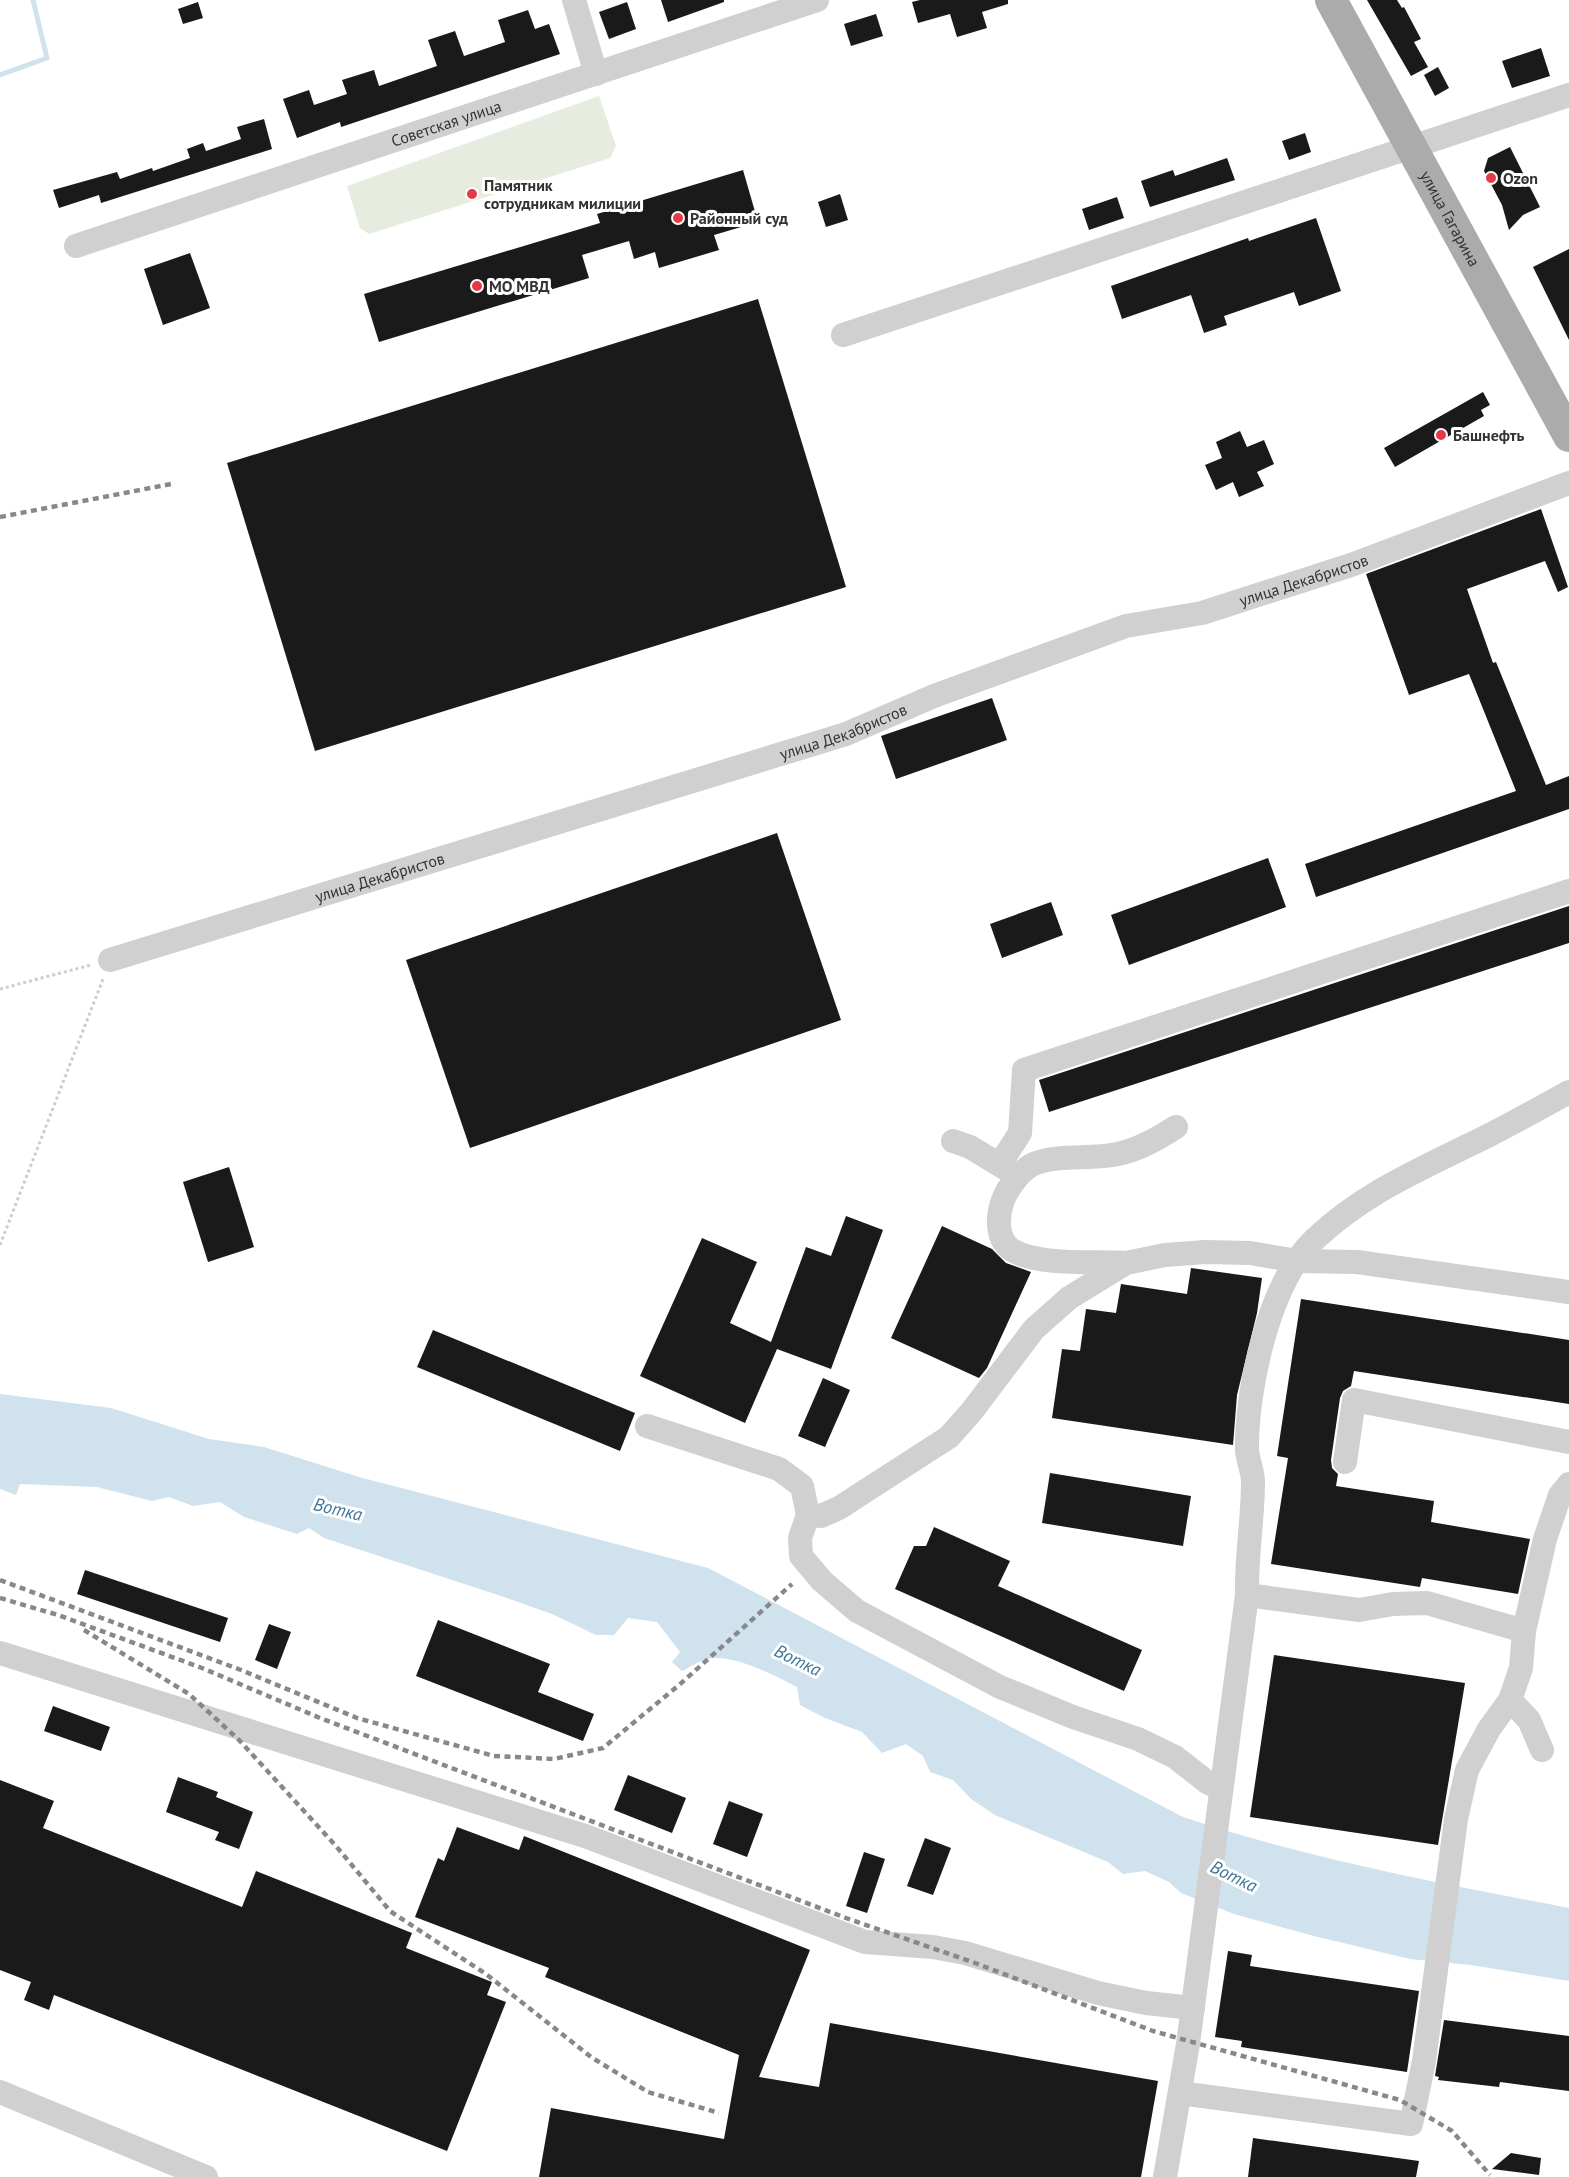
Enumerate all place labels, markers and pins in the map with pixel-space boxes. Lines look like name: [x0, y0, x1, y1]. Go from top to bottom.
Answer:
place label: Ozon: [1503, 168, 1538, 188]
marker: Ozon: [1484, 171, 1498, 185]
place label: Памятник сотрудникам милиции: [484, 175, 641, 213]
marker: Памятник сотрудникам милиции: [465, 187, 479, 201]
place label: Районный суд: [690, 208, 788, 228]
marker: Районный суд: [671, 211, 685, 225]
place label: МО МВД: [489, 276, 550, 296]
marker: МО МВД: [470, 279, 484, 293]
place label: Башнефть: [1453, 425, 1525, 445]
marker: Башнефть: [1434, 428, 1448, 442]

